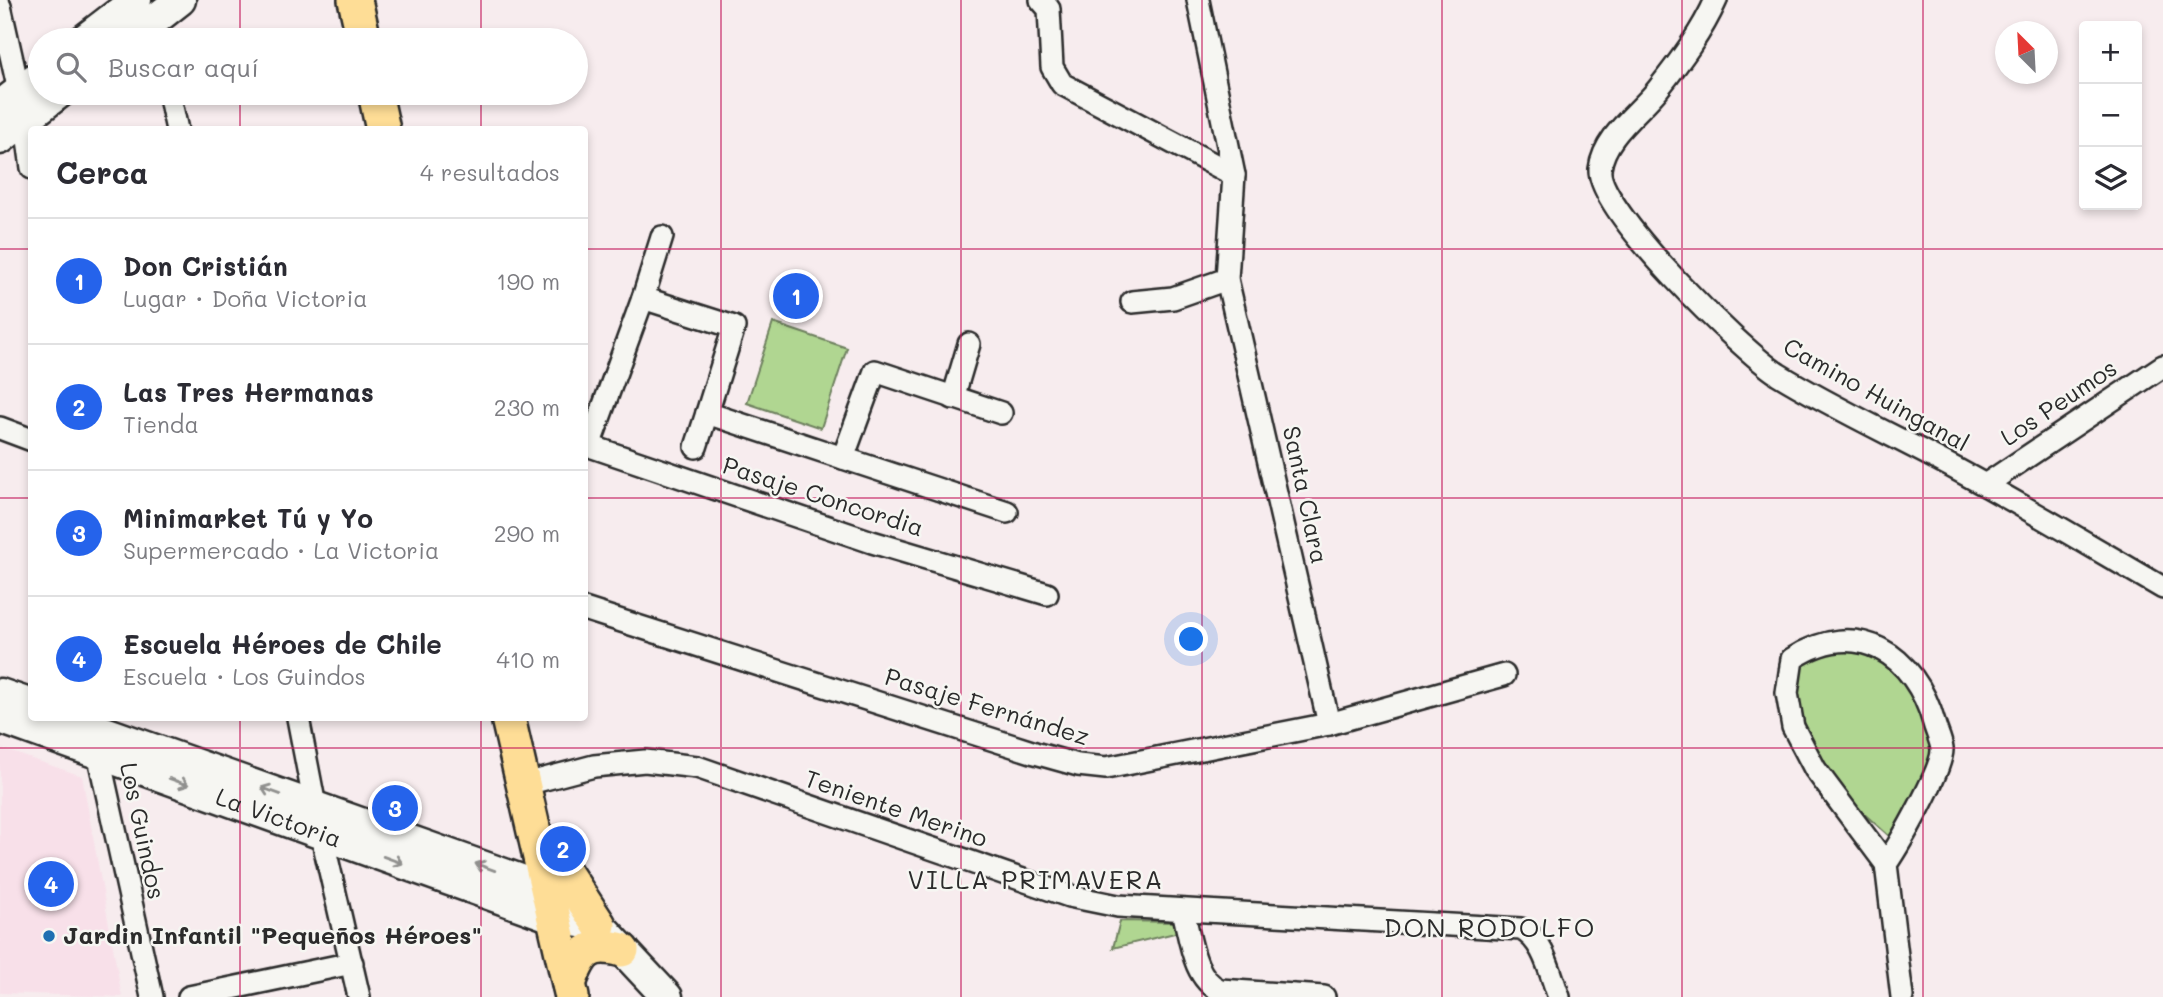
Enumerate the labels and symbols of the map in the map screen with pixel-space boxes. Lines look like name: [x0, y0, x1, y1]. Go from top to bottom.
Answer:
north arrow: [1995, 21, 2058, 84]
pin: 1: [773, 270, 819, 322]
street label: Camino Huinganal: [1778, 330, 1975, 458]
street label: Los Peumos: [1994, 351, 2122, 452]
street label: Santa Clara: [1277, 423, 1336, 566]
street label: Pasaje Concordia: [719, 448, 928, 543]
your location: [1174, 622, 1208, 656]
street label: Pasaje Fernández: [881, 660, 1093, 751]
street label: Los Guindos: [114, 760, 173, 902]
street label: Teniente Merino: [801, 762, 992, 853]
one-way arrow: [168, 777, 190, 790]
street label: La Victoria: [212, 780, 346, 854]
pin: 3: [372, 782, 418, 834]
one-way arrow: [260, 784, 282, 796]
pin: 2: [540, 823, 586, 875]
one-way arrow: [382, 855, 404, 867]
pin: 4: [28, 858, 74, 910]
one-way arrow: [475, 860, 497, 872]
district label: VILLA PRIMAVERA: [908, 862, 1164, 896]
district label: DON RODOLFO: [1384, 910, 1596, 944]
place label: Jardin Infantil "Pequeños Héroes": [63, 919, 482, 950]
marker: Jardin Infantil "Pequeños Héroes": [41, 928, 57, 944]

